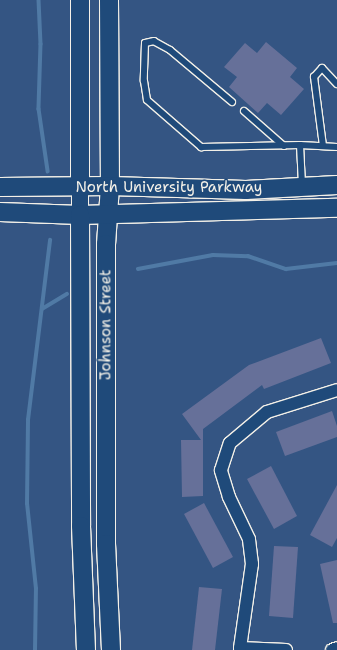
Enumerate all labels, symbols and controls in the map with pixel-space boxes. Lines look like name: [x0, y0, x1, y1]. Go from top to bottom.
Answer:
street label: North University Parkway: [76, 179, 262, 197]
street label: Johnson Street: [97, 270, 115, 380]

